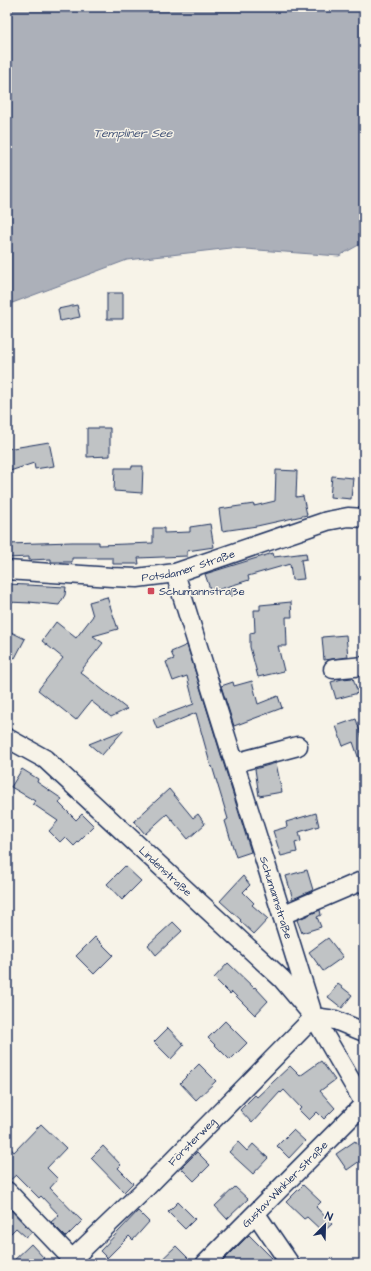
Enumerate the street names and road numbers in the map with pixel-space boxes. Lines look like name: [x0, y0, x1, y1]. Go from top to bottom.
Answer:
street label: Potsdamer Straße: [141, 546, 237, 585]
street label: Lindenstraße: [136, 843, 195, 899]
street label: Schumannstraße: [257, 854, 296, 941]
street label: Försterweg: [165, 1114, 220, 1169]
street label: Gustav-Winkler-Straße: [238, 1137, 331, 1230]

